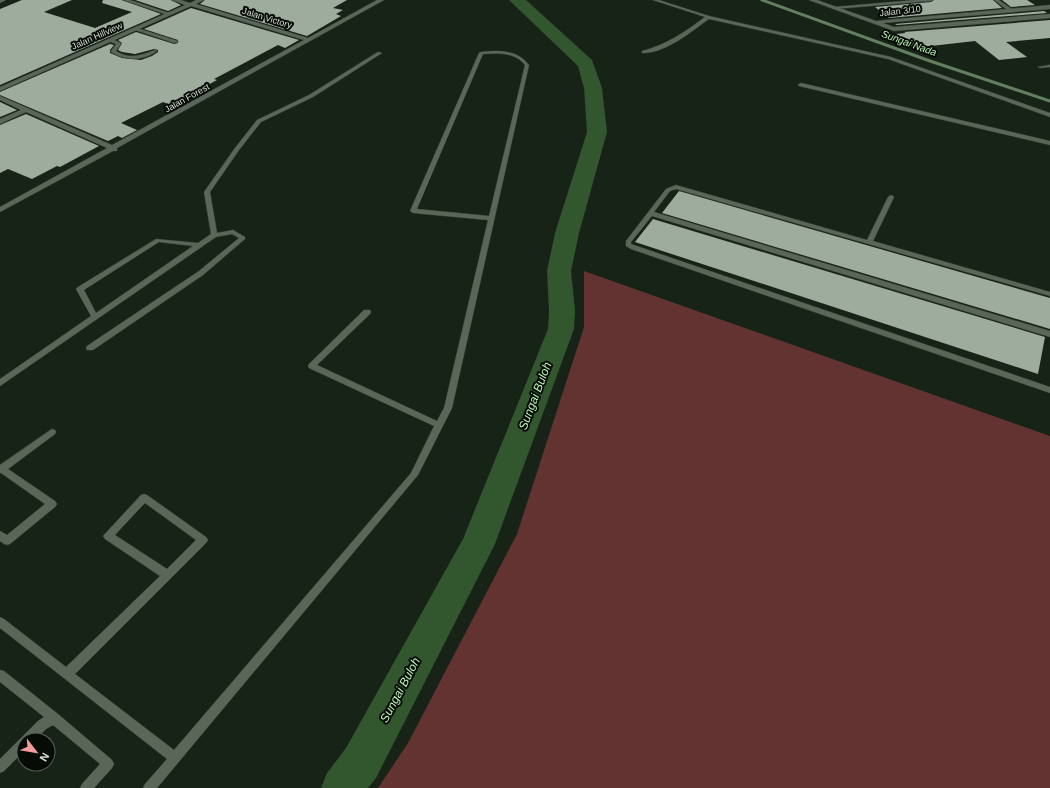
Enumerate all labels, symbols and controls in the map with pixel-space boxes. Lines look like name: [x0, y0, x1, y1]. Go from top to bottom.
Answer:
street label: Jalan 3/10: [879, 4, 921, 18]
street label: Jalan Victory: [241, 6, 293, 30]
street label: Jalan Hillview: [70, 20, 124, 52]
water label: Sungai Nada: [880, 28, 938, 58]
street label: Jalan Forest: [163, 81, 212, 114]
water label: Sungai Buloh: [516, 360, 554, 432]
water label: Sungai Buloh: [377, 655, 423, 725]
north arrow: [16, 732, 56, 772]
text: N: [37, 751, 52, 764]

